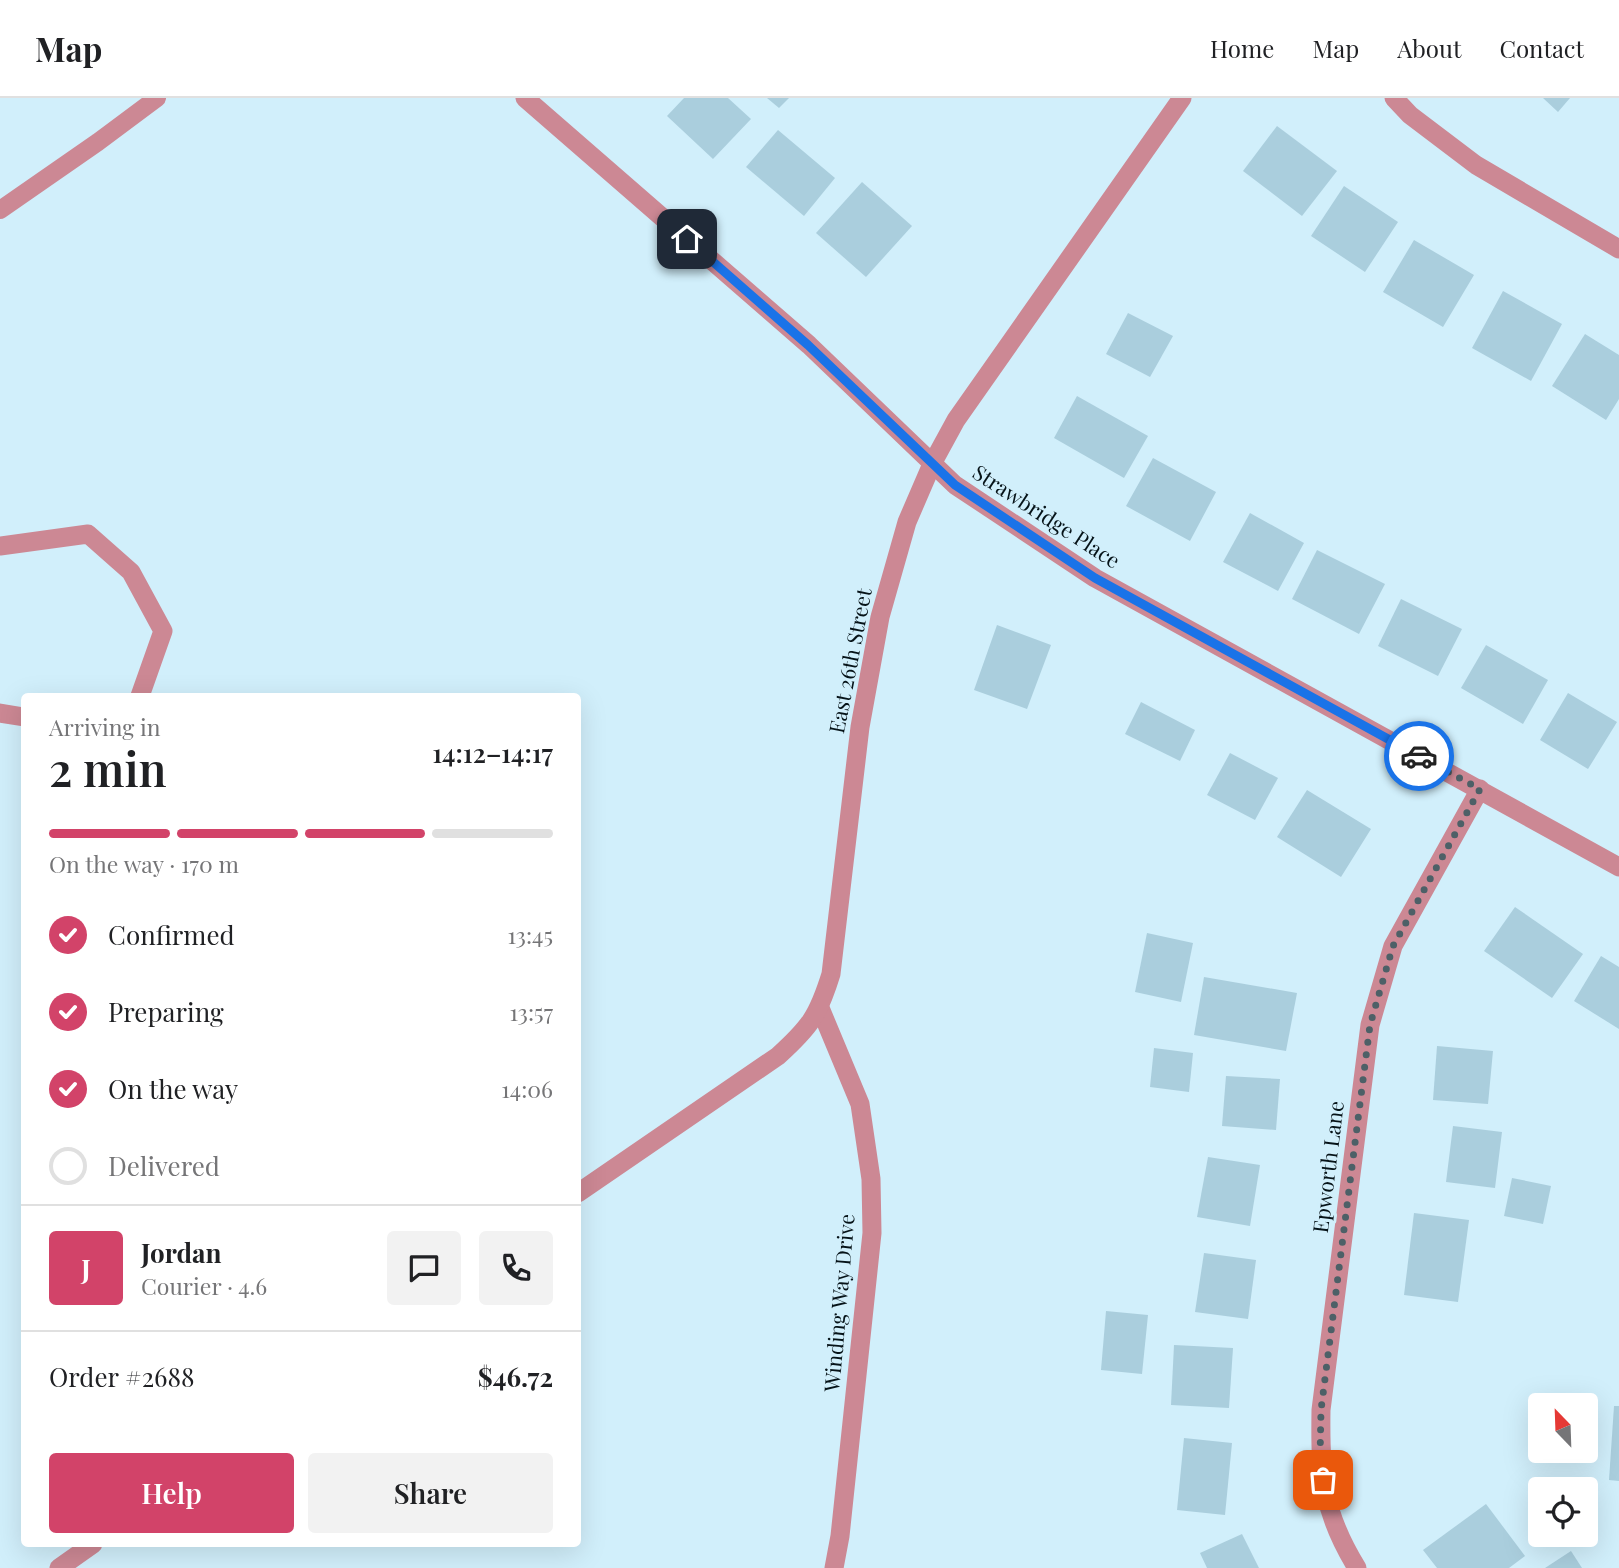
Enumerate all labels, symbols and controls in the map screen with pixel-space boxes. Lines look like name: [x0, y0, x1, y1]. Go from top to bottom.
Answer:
text: Map: [35, 26, 102, 70]
text: Home: [1210, 32, 1274, 64]
text: Map: [1312, 32, 1359, 64]
text: About: [1397, 32, 1461, 64]
text: Contact: [1499, 32, 1584, 64]
pin: [657, 209, 717, 269]
icon: home: [668, 220, 706, 258]
street label: Strawbridge Place: [968, 457, 1126, 573]
street label: East 26th Street: [821, 585, 877, 736]
text: Arriving in: [49, 711, 161, 742]
courier: [1384, 721, 1454, 791]
text: 14:12–14:17: [432, 735, 553, 770]
text: 2 min: [49, 737, 167, 799]
icon: car: [1400, 737, 1438, 775]
text: On the way · 170 m: [49, 848, 239, 879]
icon: check: [49, 916, 87, 954]
text: Confirmed: [108, 917, 235, 952]
text: 13:45: [507, 919, 553, 950]
icon: check: [49, 993, 87, 1031]
text: Preparing: [108, 994, 224, 1029]
text: 13:57: [510, 996, 553, 1027]
icon: check: [49, 1070, 87, 1108]
text: On the way: [108, 1071, 238, 1106]
text: 14:06: [501, 1073, 553, 1104]
street label: Epworth Lane: [1305, 1099, 1349, 1234]
text: Delivered: [108, 1148, 220, 1183]
street label: Winding Way Drive: [816, 1213, 860, 1394]
button: chat: [387, 1231, 461, 1305]
button: phone: [479, 1231, 553, 1305]
text: Jordan: [141, 1235, 221, 1270]
text: J: [81, 1251, 91, 1286]
text: Courier · 4.6: [141, 1270, 267, 1301]
text: Order #2688: [49, 1359, 195, 1394]
text: $46.72: [478, 1359, 553, 1394]
north arrow: [1528, 1393, 1598, 1463]
map controls: [1528, 1393, 1598, 1547]
pin: [1293, 1450, 1353, 1510]
button: Help: [49, 1453, 294, 1533]
button: Share: [308, 1453, 553, 1533]
icon: bag: [1304, 1461, 1342, 1499]
button: locate: [1528, 1477, 1598, 1547]

